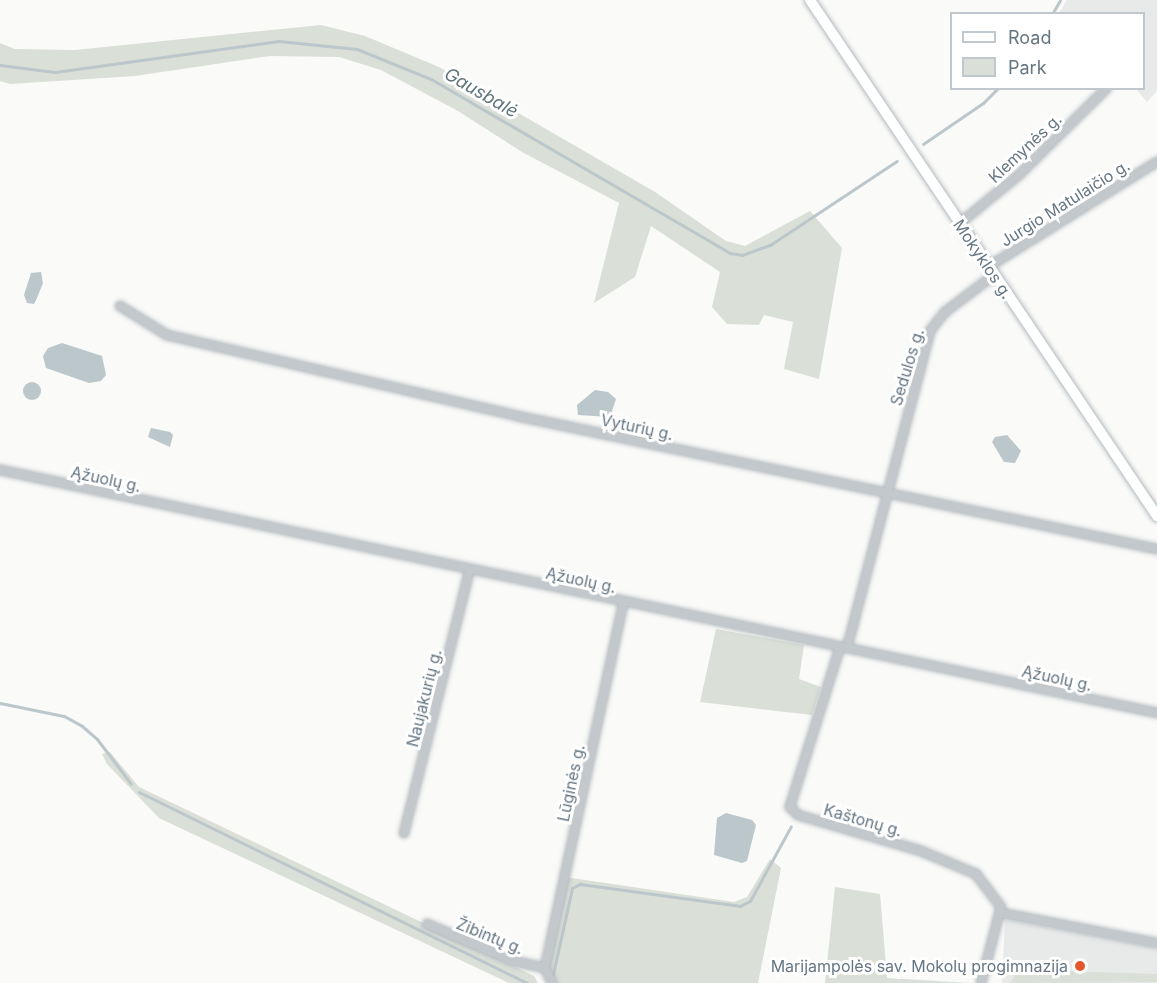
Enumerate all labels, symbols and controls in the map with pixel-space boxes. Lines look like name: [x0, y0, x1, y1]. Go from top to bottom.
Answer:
legend: [950, 12, 1145, 90]
text: Road: [1008, 27, 1051, 48]
text: Park: [1008, 57, 1047, 78]
water label: Gausbalė: [440, 63, 522, 123]
street label: Klemynės g.: [984, 109, 1066, 187]
street label: Jurgio Matulaičio g.: [997, 156, 1133, 250]
street label: Mokyklos g.: [949, 216, 1017, 302]
street label: Sedulos g.: [886, 326, 928, 408]
street label: Vyturių g.: [599, 410, 675, 444]
street label: Ąžuolų g.: [69, 462, 143, 496]
street label: Ąžuolų g.: [544, 563, 618, 597]
street label: Naujakurių g.: [403, 647, 445, 749]
street label: Ąžuolų g.: [1020, 661, 1094, 695]
street label: Lūginės g.: [553, 743, 589, 823]
street label: Kaštonų g.: [822, 800, 904, 840]
street label: Žibintų g.: [454, 914, 526, 958]
place label: Marijampolės sav. Mokolų progimnazija: [771, 956, 1068, 976]
marker: Marijampolės sav. Mokolų progimnazija: [1073, 959, 1087, 973]

